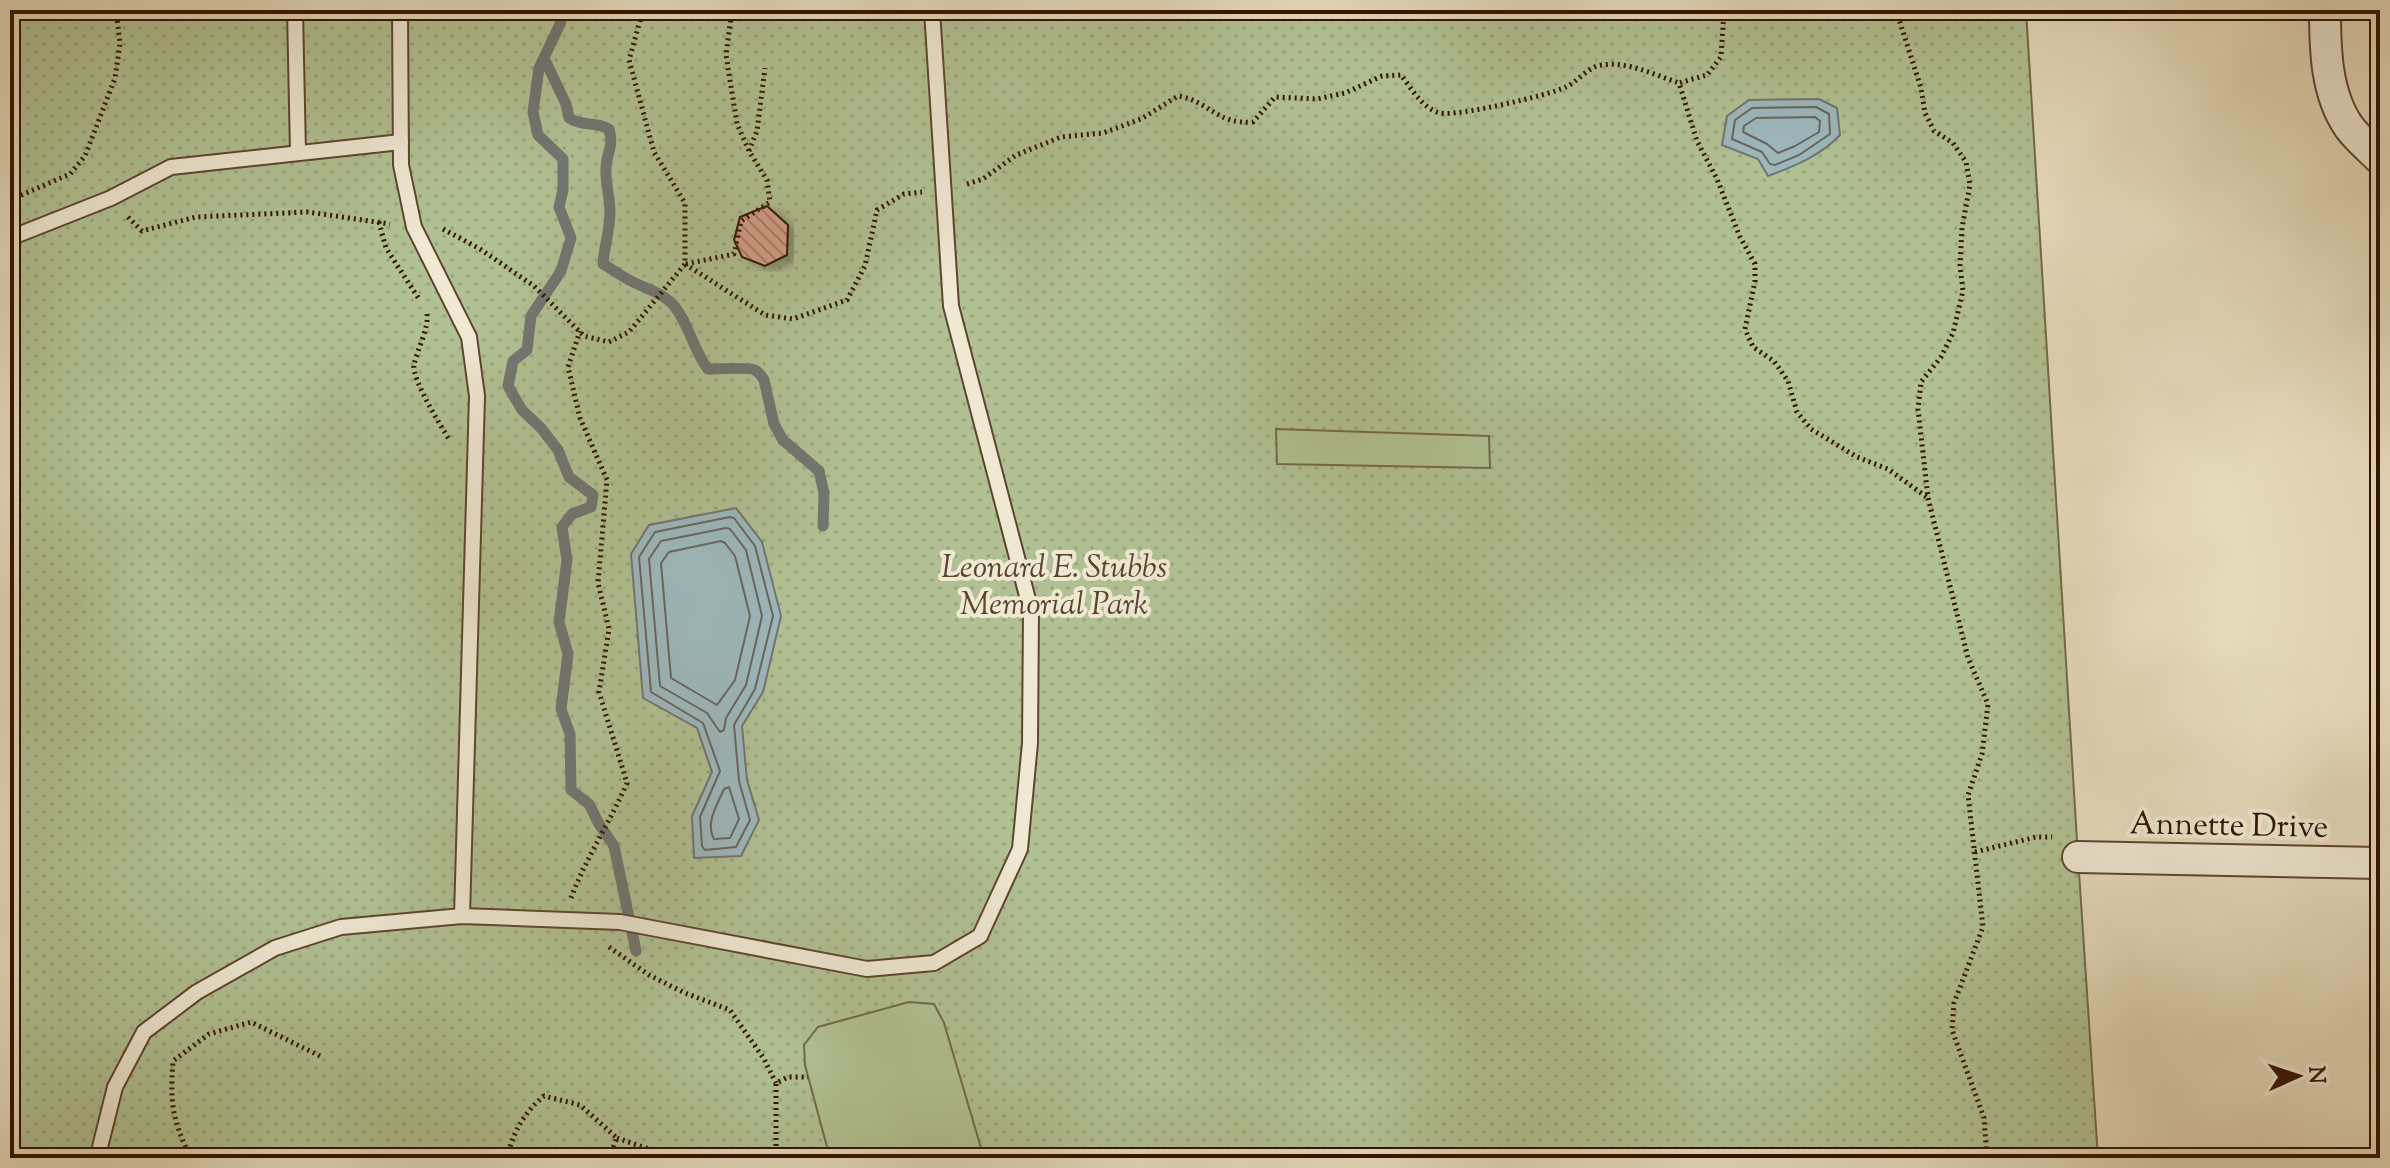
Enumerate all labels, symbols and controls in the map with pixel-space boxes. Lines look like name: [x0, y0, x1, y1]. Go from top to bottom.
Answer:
park label: Leonard E. Stubbs Memorial Park: [941, 546, 1167, 629]
street label: Annette Drive: [2129, 802, 2329, 852]
north arrow: [2258, 1036, 2338, 1116]
text: N: [2299, 1066, 2331, 1085]

